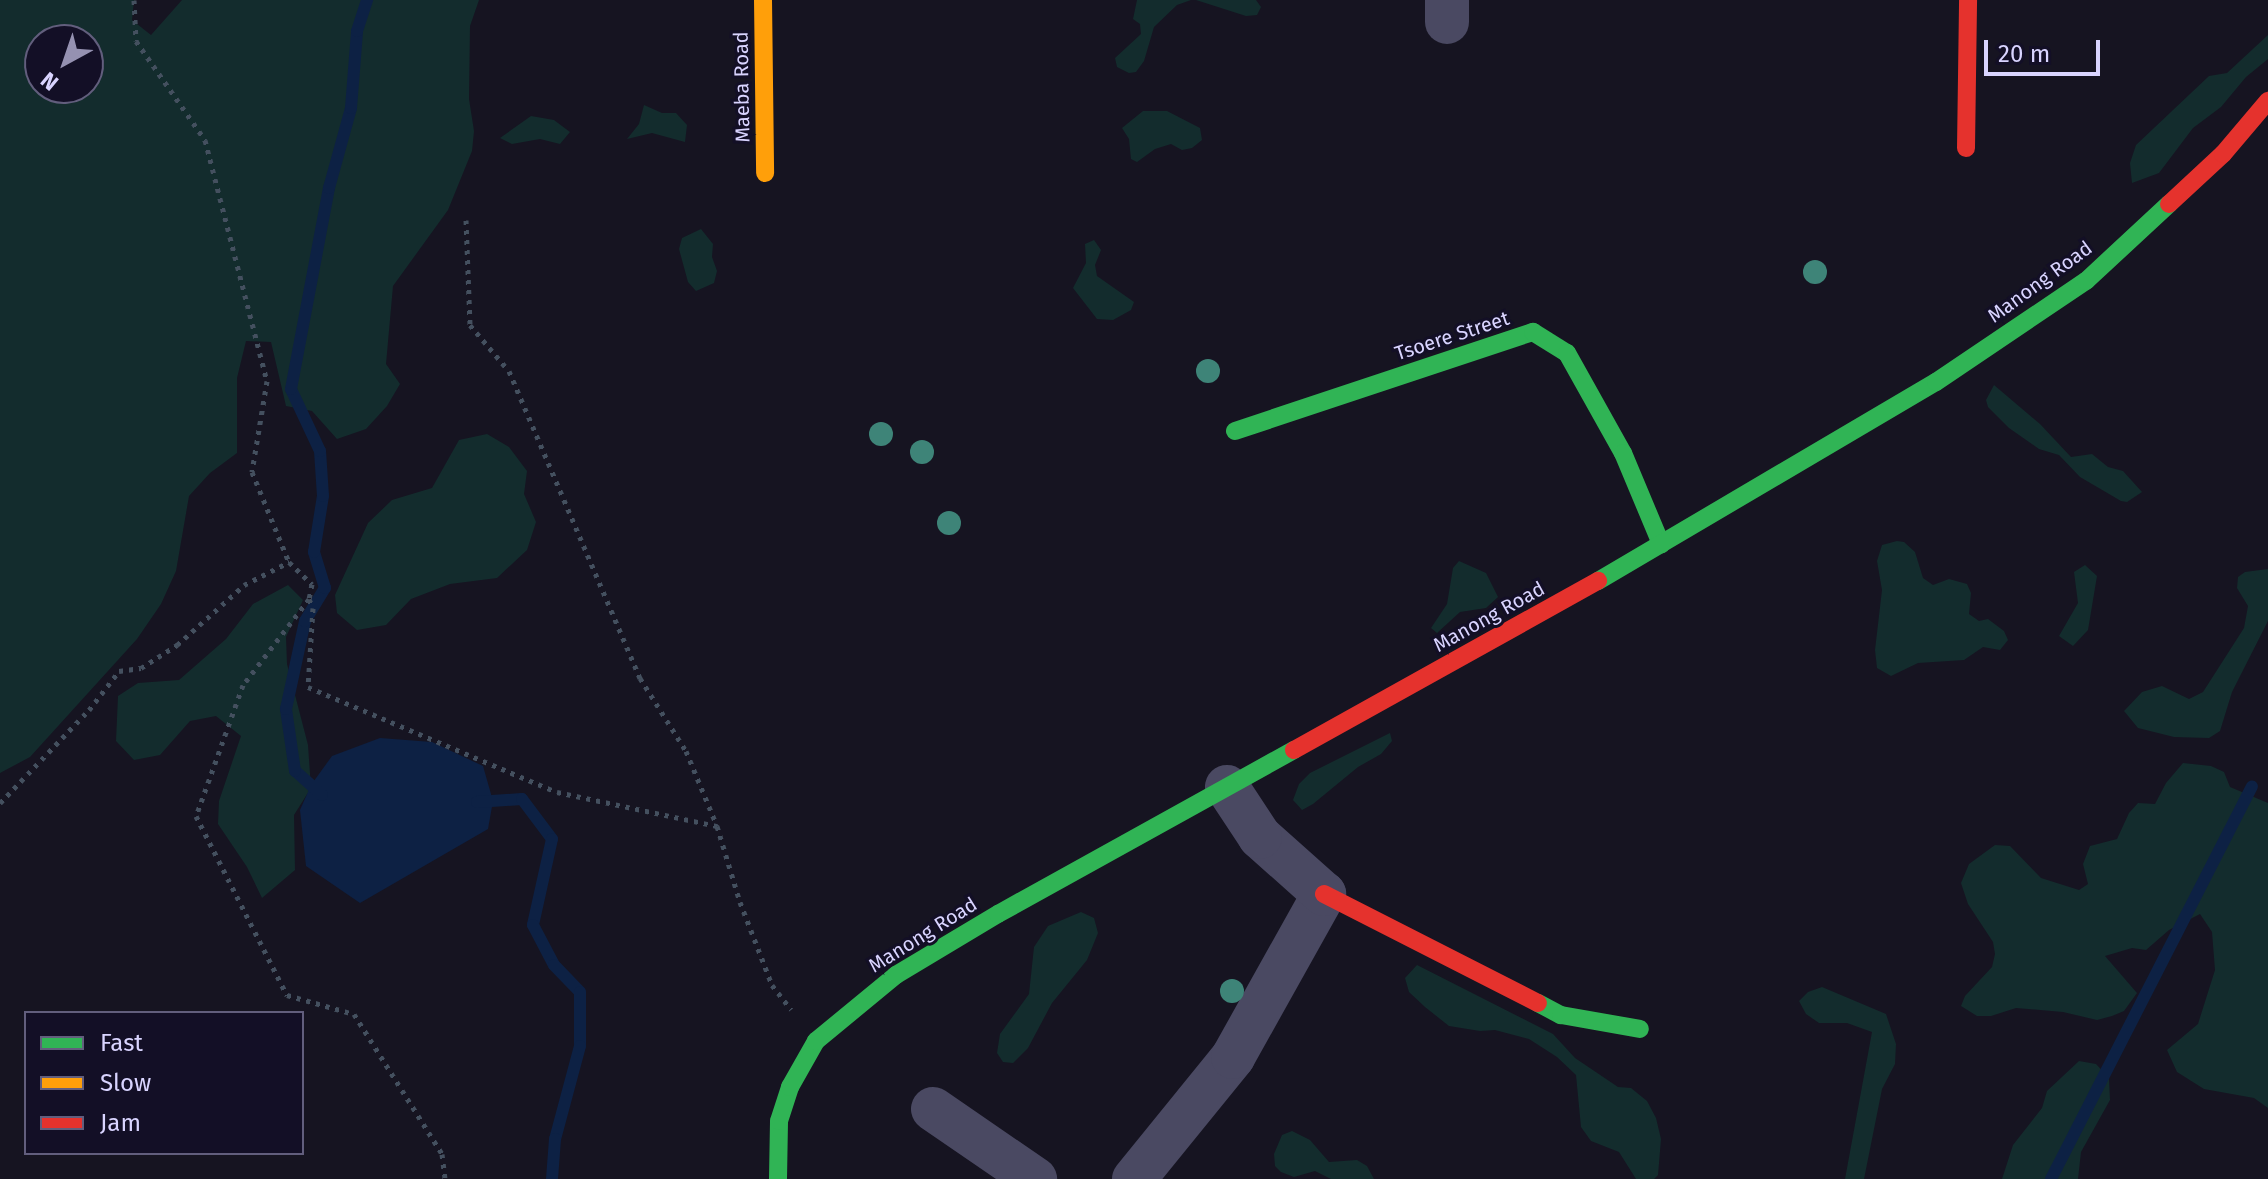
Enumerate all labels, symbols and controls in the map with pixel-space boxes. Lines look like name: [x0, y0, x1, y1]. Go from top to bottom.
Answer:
north arrow: [24, 24, 104, 104]
scale bar: [1988, 24, 2104, 74]
street label: Maeba Road: [729, 31, 755, 143]
text: 20 m: [1998, 40, 2050, 68]
text: N: [35, 66, 64, 96]
street label: Manong Road: [1983, 236, 2097, 328]
street label: Tsoere Street: [1392, 306, 1512, 366]
street label: Manong Road: [1429, 577, 1549, 657]
street label: Manong Road: [864, 892, 982, 978]
legend: [24, 1011, 304, 1155]
text: Fast: [100, 1029, 143, 1057]
text: Slow: [100, 1069, 151, 1097]
text: Jam: [100, 1109, 141, 1137]

